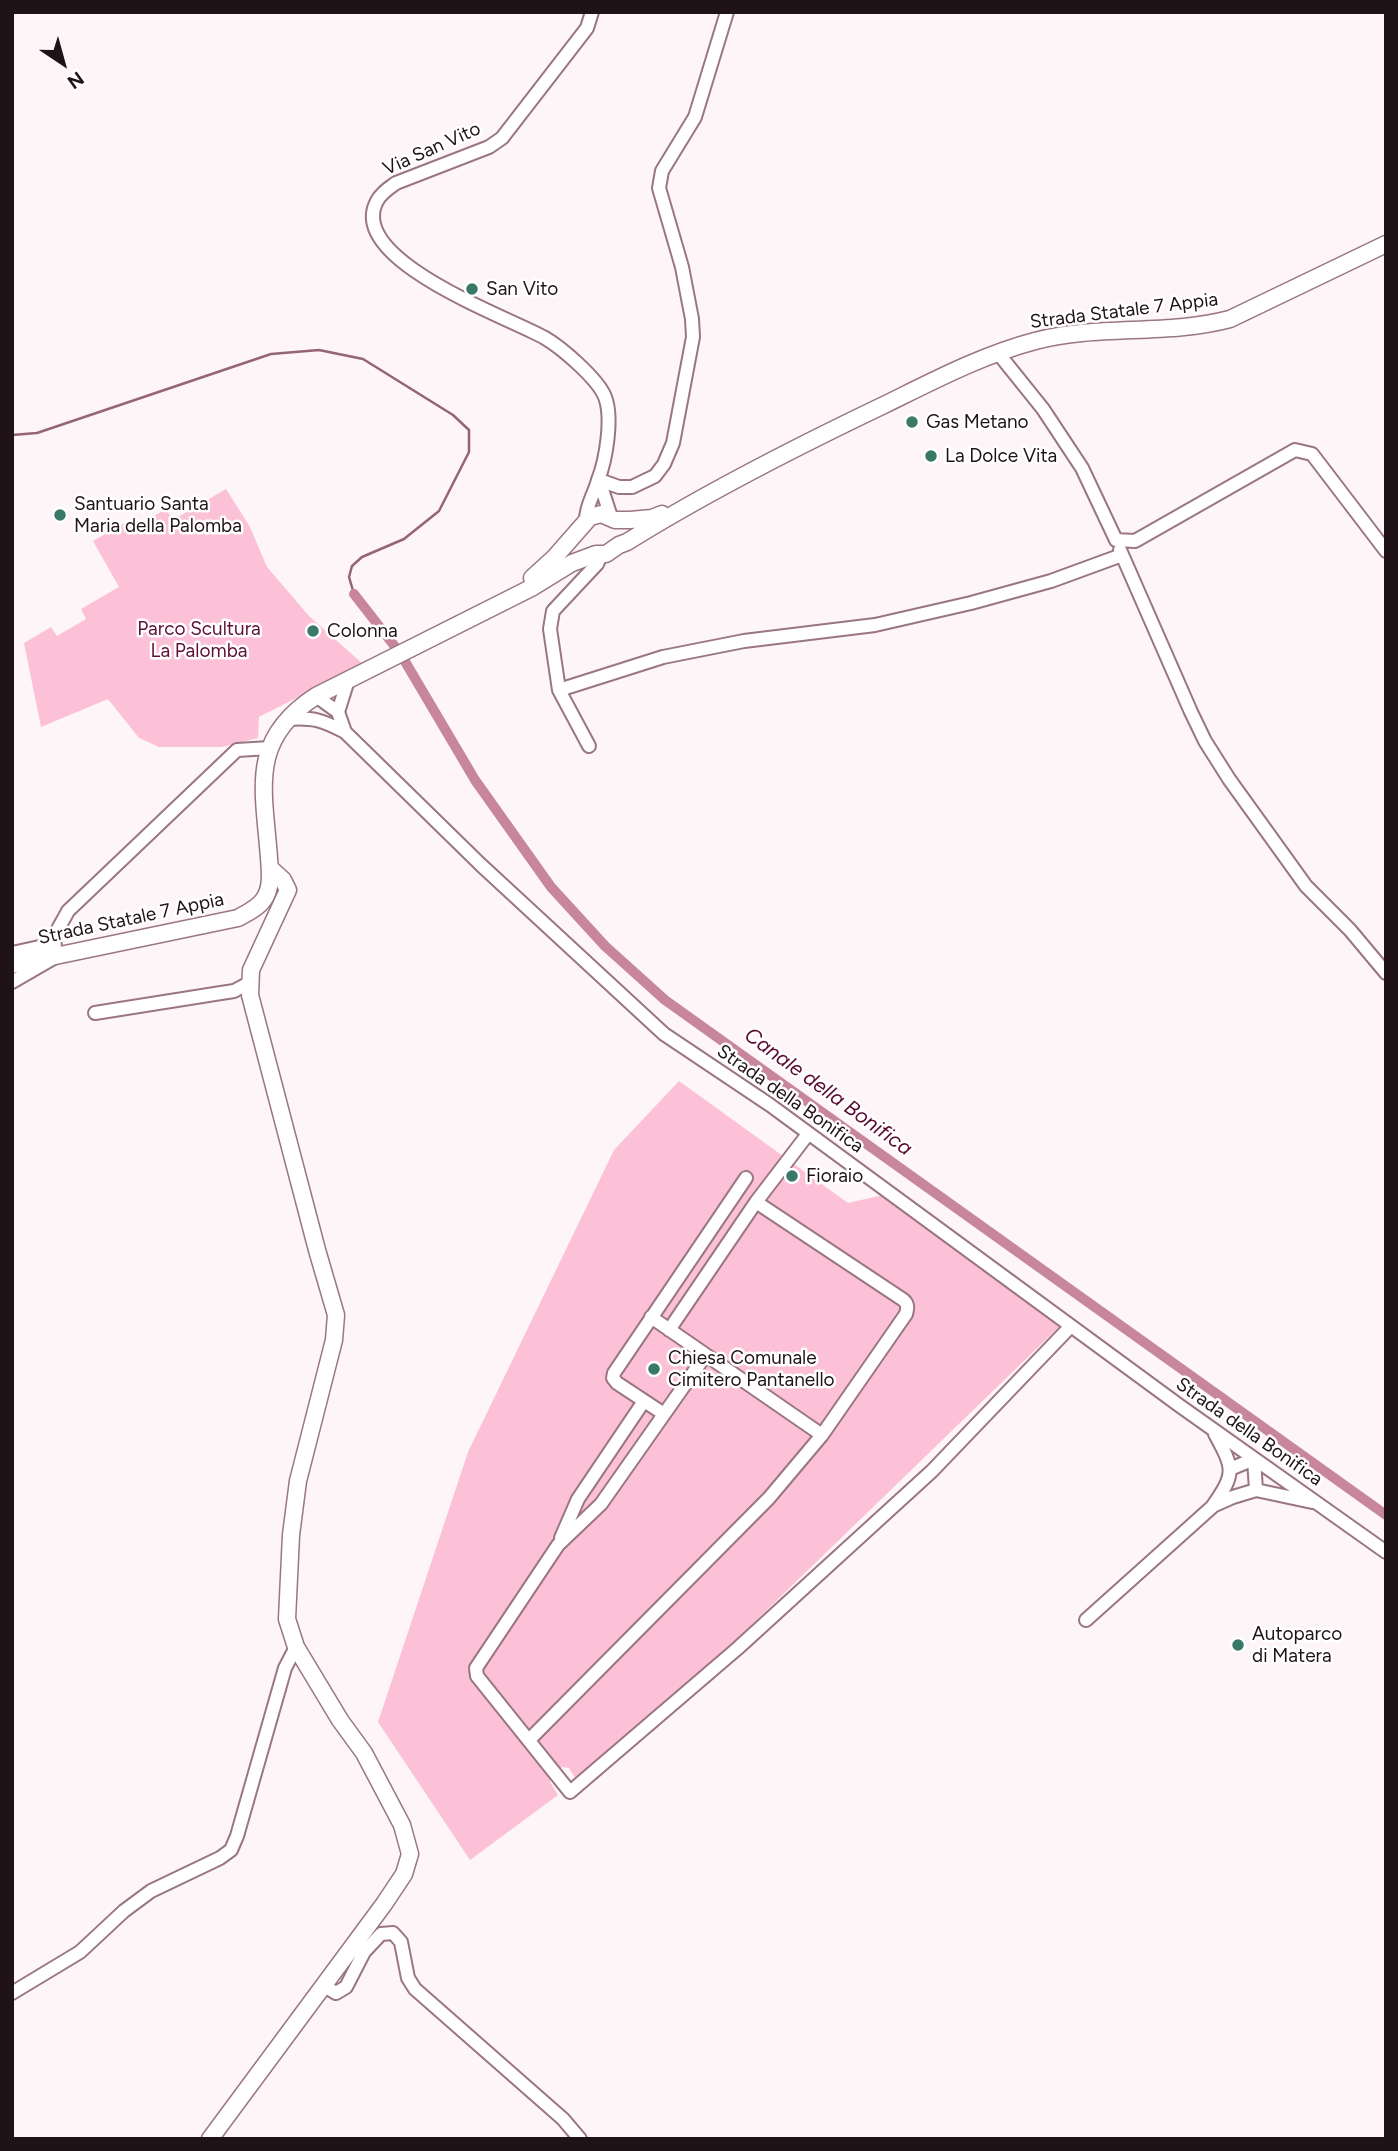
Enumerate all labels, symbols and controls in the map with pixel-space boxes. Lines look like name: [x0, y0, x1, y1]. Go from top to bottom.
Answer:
north arrow: [28, 28, 98, 98]
text: N: [63, 67, 88, 94]
street label: Via San Vito: [380, 117, 484, 181]
place label: San Vito: [486, 278, 558, 300]
marker: San Vito: [464, 281, 480, 297]
street label: Strada Statale 7 Appia: [1029, 288, 1219, 334]
place label: Gas Metano: [926, 411, 1029, 433]
marker: Gas Metano: [904, 414, 920, 430]
place label: La Dolce Vita: [945, 445, 1057, 467]
marker: La Dolce Vita: [923, 448, 939, 464]
place label: Santuario Santa Maria della Palomba: [74, 493, 242, 537]
marker: Santuario Santa Maria della Palomba: [52, 507, 68, 523]
park label: Parco Scultura La Palomba: [137, 618, 261, 662]
place label: Colonna: [327, 620, 398, 642]
marker: Colonna: [305, 623, 321, 639]
street label: Strada Statale 7 Appia: [36, 888, 226, 950]
water label: Canale della Bonifica: [739, 1023, 917, 1161]
street label: Strada della Bonifica: [712, 1040, 868, 1158]
place label: Fioraio: [806, 1165, 863, 1187]
marker: Fioraio: [784, 1168, 800, 1184]
place label: Chiesa Comunale Cimitero Pantanello: [668, 1347, 835, 1391]
marker: Chiesa Comunale Cimitero Pantanello: [646, 1361, 662, 1377]
street label: Strada della Bonifica: [1171, 1373, 1327, 1491]
place label: Autoparco di Matera: [1252, 1623, 1342, 1667]
marker: Autoparco di Matera: [1230, 1637, 1246, 1653]

